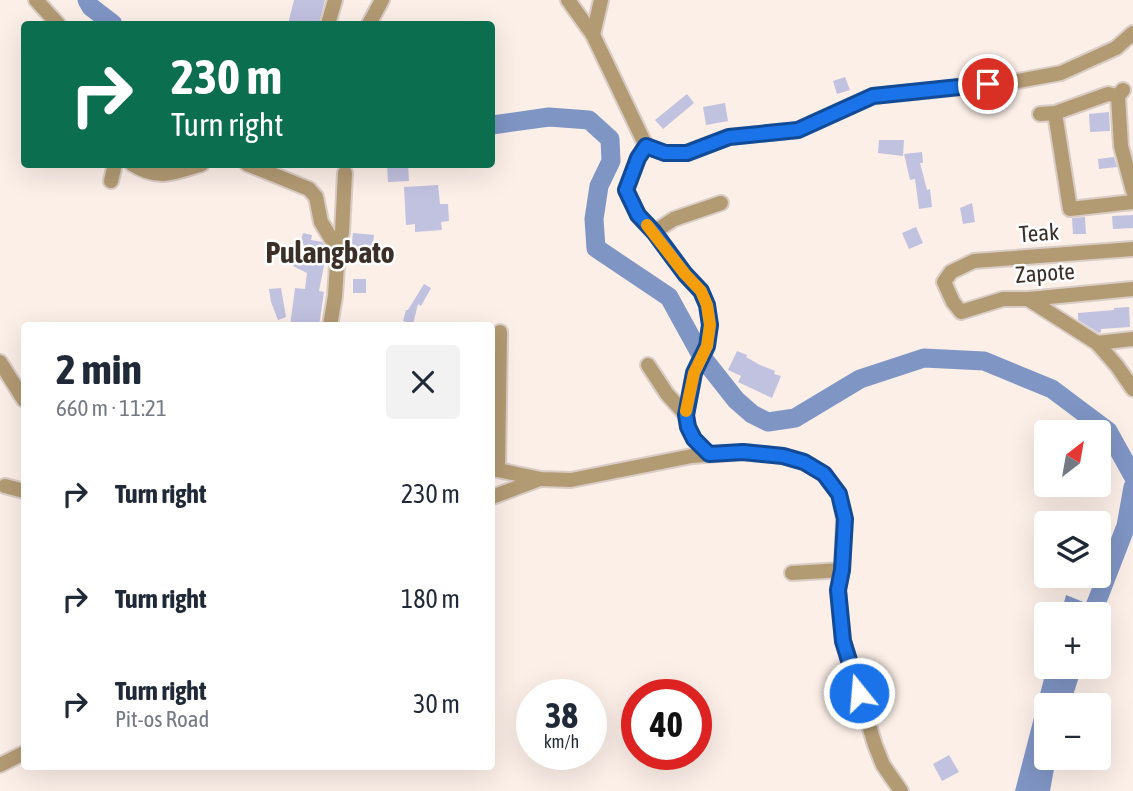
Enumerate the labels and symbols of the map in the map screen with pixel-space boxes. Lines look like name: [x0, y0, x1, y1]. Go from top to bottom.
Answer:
pin: [958, 54, 1018, 114]
street label: Teak: [1018, 219, 1060, 247]
district label: Pulangbato: [265, 235, 395, 269]
street label: Zapote: [1014, 258, 1076, 288]
north arrow: [1034, 420, 1111, 497]
position arrow: [822, 656, 896, 730]
speed limit sign: 40: [621, 679, 712, 770]

